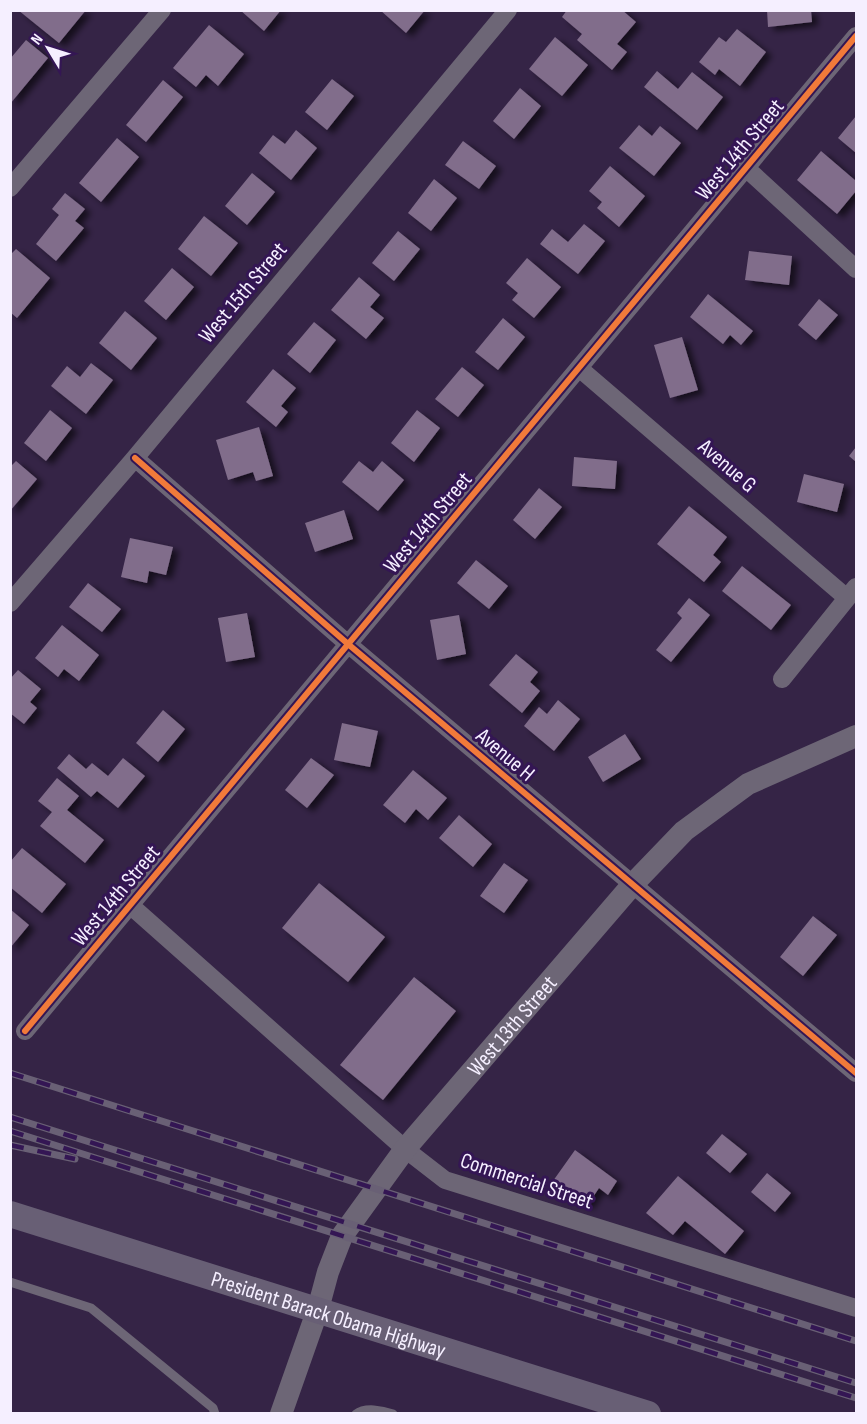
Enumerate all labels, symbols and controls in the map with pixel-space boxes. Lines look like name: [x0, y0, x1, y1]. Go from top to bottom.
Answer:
north arrow: [18, 18, 78, 78]
text: N: [27, 30, 47, 49]
street label: West 14th Street: [690, 94, 790, 206]
street label: West 15th Street: [193, 237, 293, 349]
street label: Avenue G: [692, 433, 762, 499]
street label: West 14th Street: [378, 467, 478, 579]
street label: Avenue H: [469, 722, 540, 787]
street label: West 14th Street: [66, 840, 166, 952]
street label: West 13th Street: [462, 970, 563, 1082]
street label: Commercial Street: [457, 1147, 597, 1216]
street label: President Barack Obama Highway: [208, 1266, 449, 1365]

